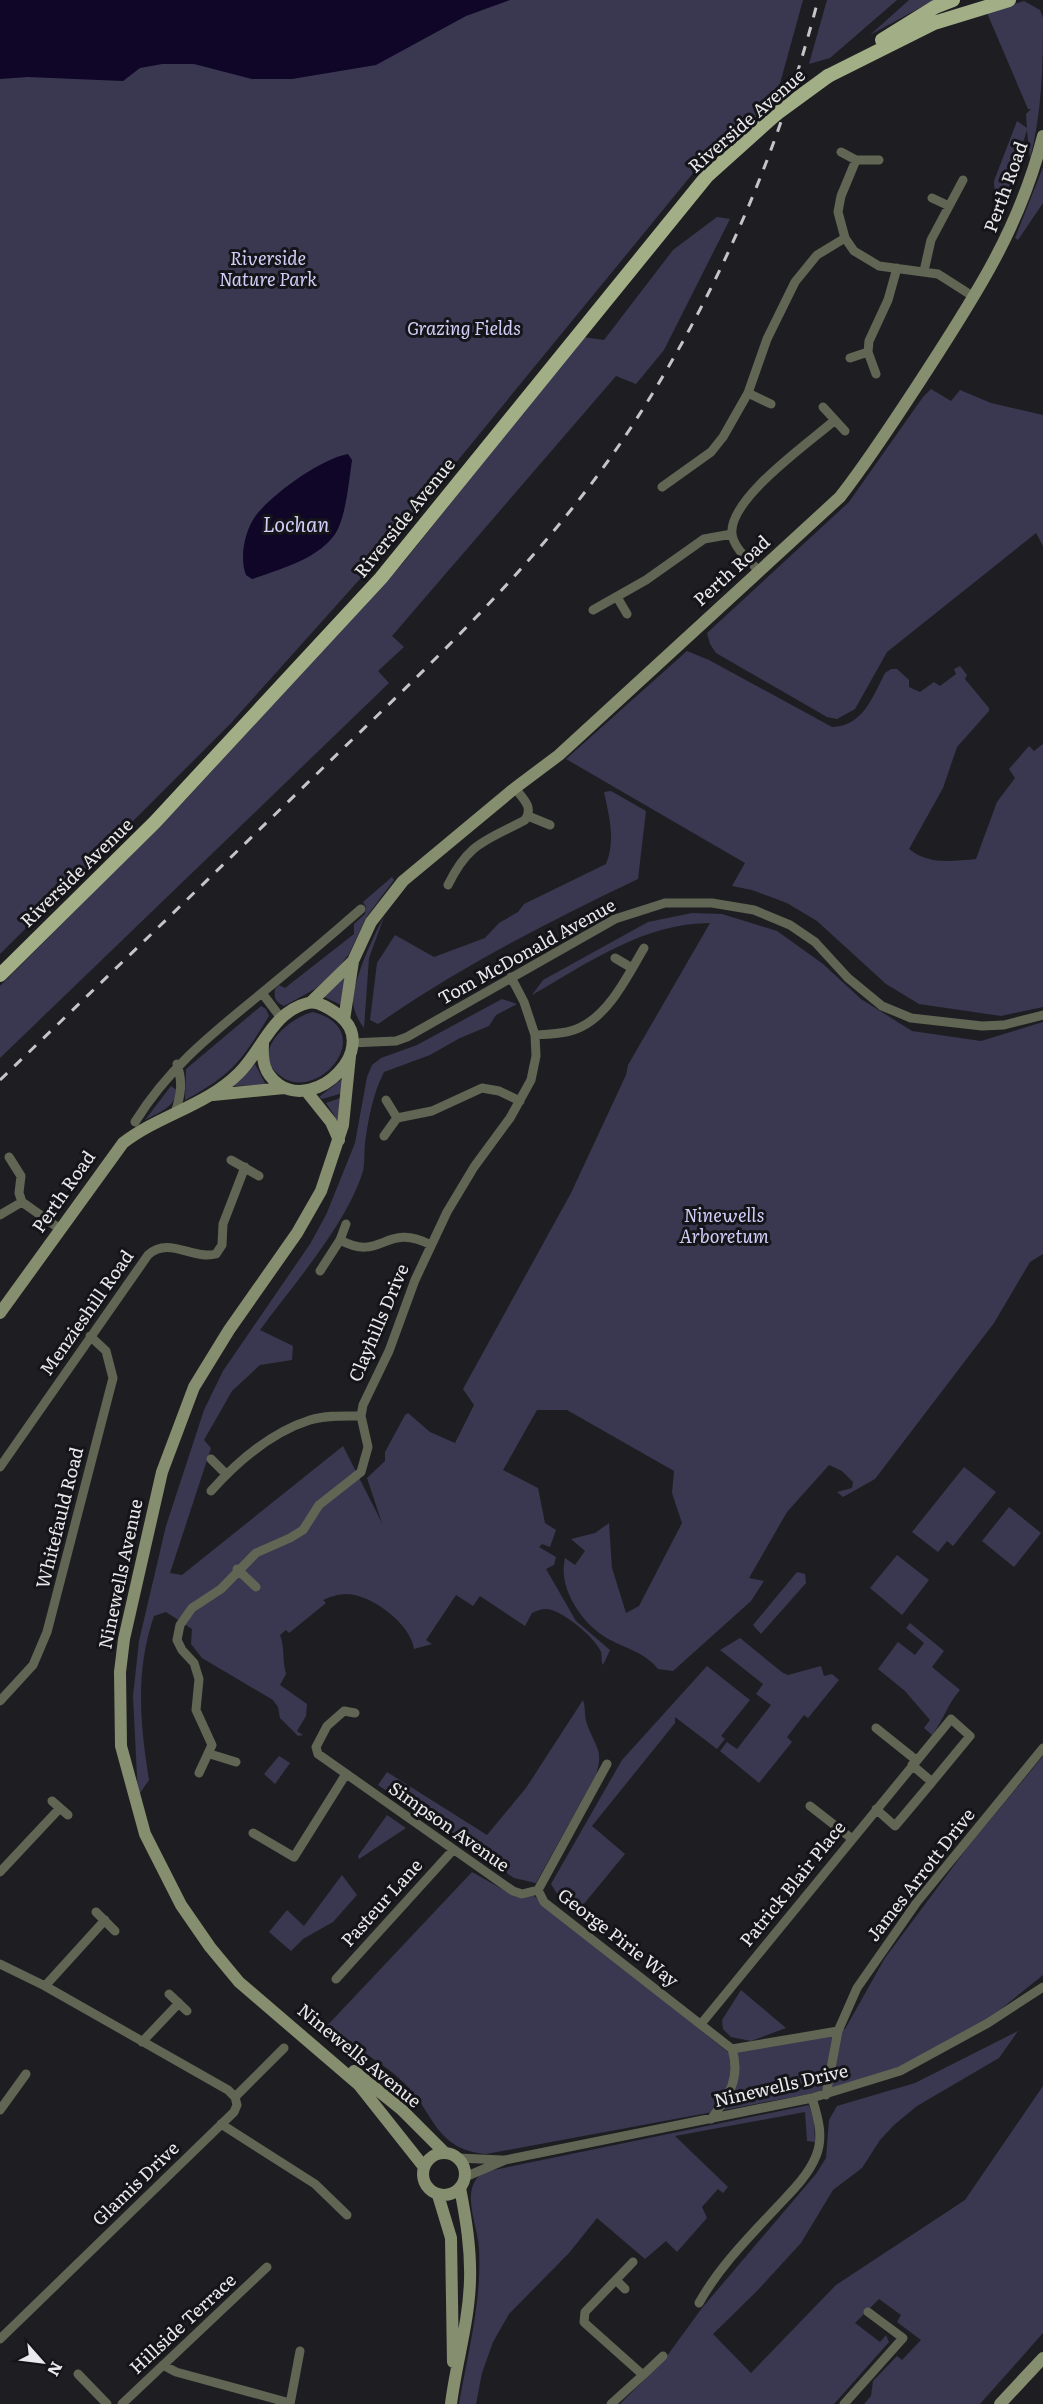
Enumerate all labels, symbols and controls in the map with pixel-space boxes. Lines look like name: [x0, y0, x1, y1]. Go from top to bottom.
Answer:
street label: Riverside Avenue: [681, 61, 811, 178]
street label: Perth Road: [976, 137, 1034, 236]
park label: Riverside Nature Park: [219, 244, 317, 292]
park label: Grazing Fields: [407, 314, 521, 341]
street label: Riverside Avenue: [347, 451, 461, 583]
water label: Lochan: [263, 508, 329, 538]
street label: Perth Road: [687, 528, 775, 612]
street label: Riverside Avenue: [14, 811, 138, 933]
street label: Tom McDonald Avenue: [432, 891, 620, 1011]
street label: Perth Road: [24, 1144, 101, 1238]
park label: Ninewells Arboretum: [679, 1201, 769, 1249]
street label: Menzieshill Road: [32, 1244, 139, 1380]
street label: Clayhills Drive: [341, 1259, 415, 1386]
street label: Whitefauld Road: [28, 1444, 89, 1591]
street label: Ninewells Avenue: [90, 1496, 149, 1651]
street label: Simpson Avenue: [384, 1774, 516, 1878]
street label: James Arrott Drive: [859, 1802, 980, 1946]
street label: Patrick Blair Place: [732, 1814, 851, 1952]
street label: Pasteur Lane: [334, 1852, 428, 1952]
street label: George Pirie Way: [553, 1881, 686, 1993]
street label: Ninewells Avenue: [292, 1996, 428, 2113]
street label: Ninewells Drive: [711, 2056, 850, 2113]
street label: Glamis Drive: [85, 2134, 184, 2231]
street label: Hillside Terrace: [123, 2266, 241, 2380]
north arrow: [12, 2332, 72, 2392]
text: N: [42, 2358, 70, 2381]

